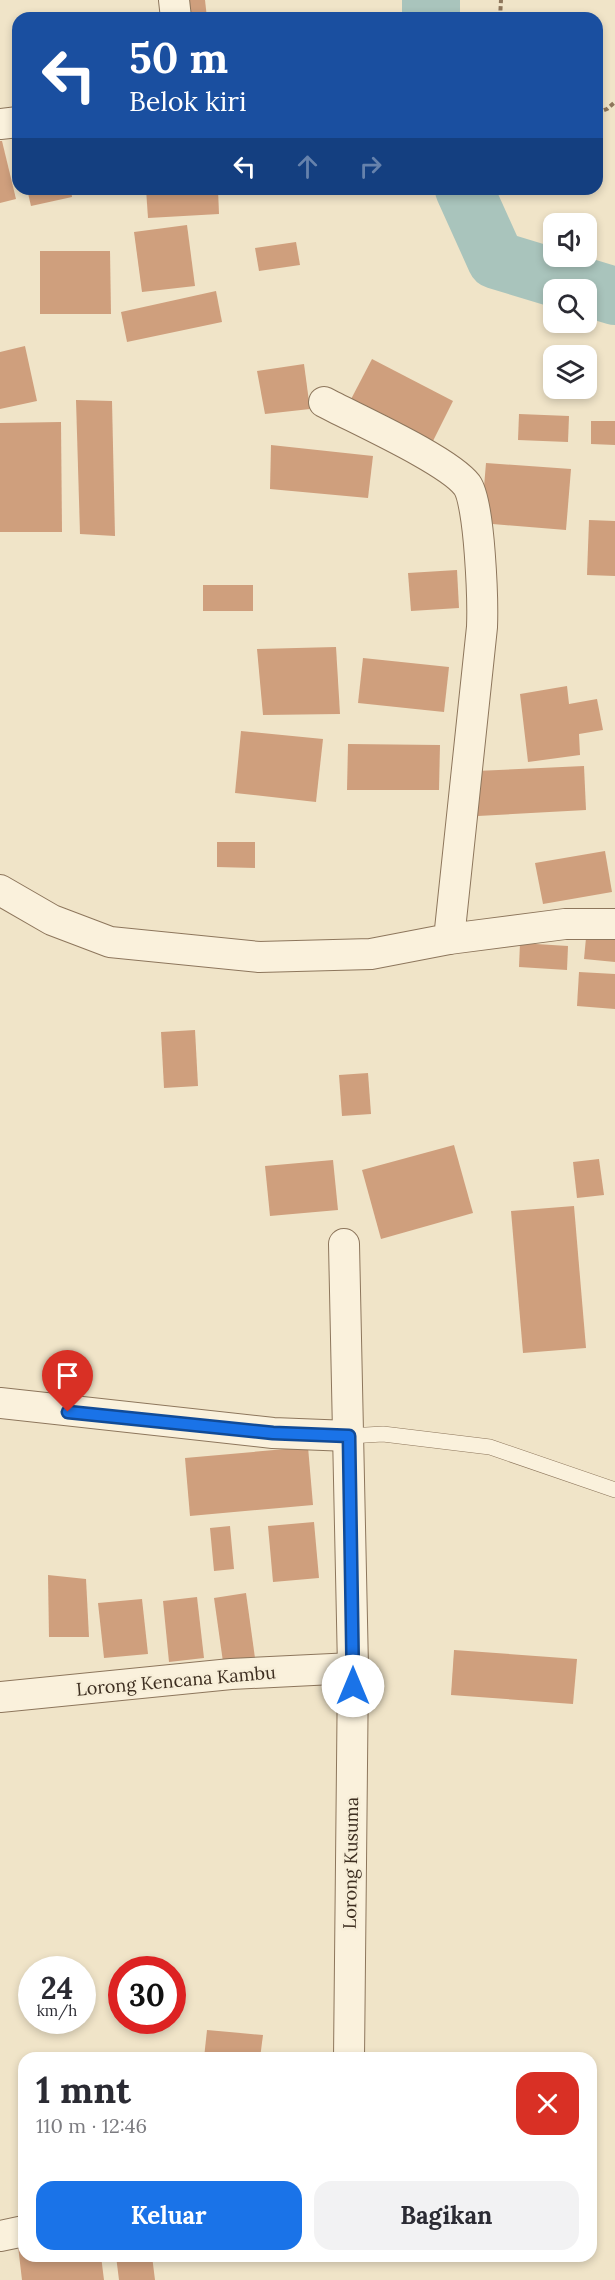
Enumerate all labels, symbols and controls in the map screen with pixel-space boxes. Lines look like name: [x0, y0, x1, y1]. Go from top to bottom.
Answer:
text: 50 m: [129, 31, 228, 85]
icon: left: [30, 36, 108, 114]
text: Belok kiri: [129, 84, 247, 118]
icon: left: [228, 150, 261, 183]
icon: ahead: [291, 150, 324, 183]
icon: right: [354, 150, 387, 183]
map controls: [543, 213, 597, 399]
button: sound: [543, 213, 597, 267]
button: search: [543, 279, 597, 333]
button: layers: [543, 345, 597, 399]
pin: [42, 1350, 93, 1412]
icon: arrive: [51, 1359, 84, 1392]
position arrow: [321, 1654, 385, 1718]
street label: Lorong Kencana Kambu: [75, 1660, 277, 1701]
street label: Lorong Kusuma: [338, 1797, 363, 1929]
speed limit sign: 30: [108, 1956, 186, 2034]
text: 24: [41, 1969, 73, 2007]
text: km/h: [37, 2001, 77, 2020]
text: 1 mnt: [36, 2067, 131, 2113]
button: close: [516, 2072, 579, 2135]
text: 110 m · 12:46: [36, 2113, 147, 2138]
button: Keluar: [36, 2181, 302, 2250]
button: Bagikan: [314, 2181, 579, 2250]

